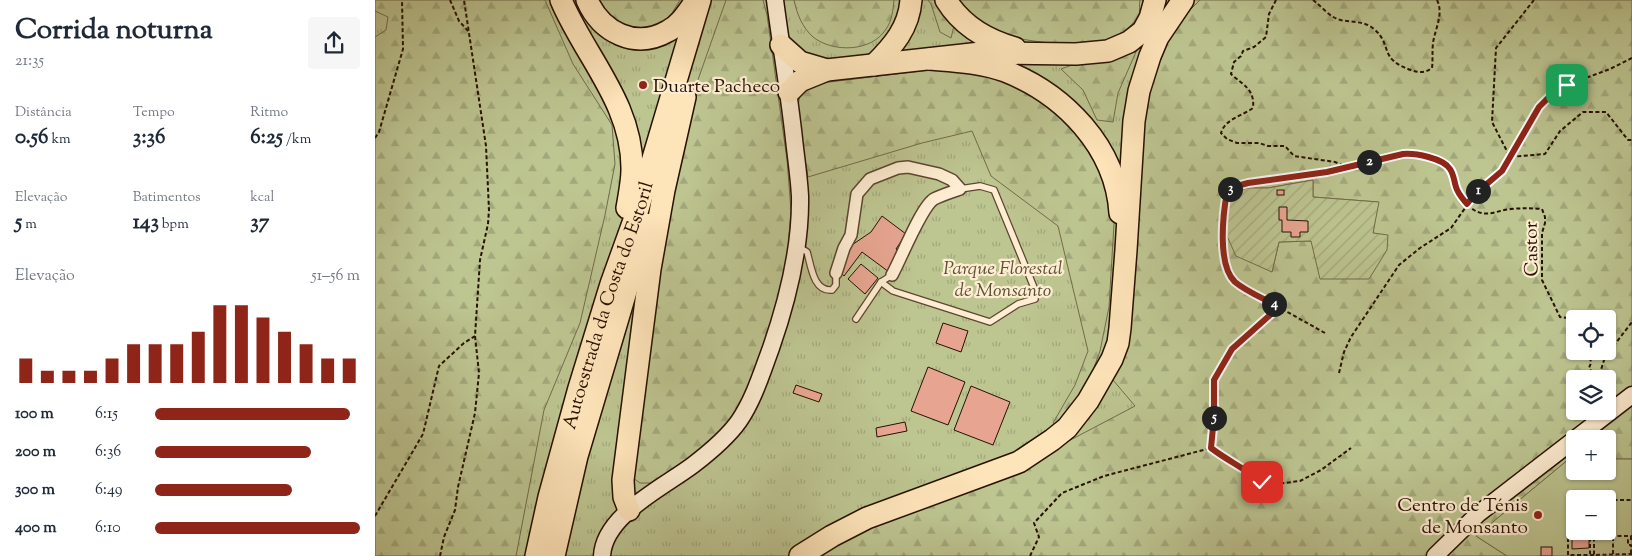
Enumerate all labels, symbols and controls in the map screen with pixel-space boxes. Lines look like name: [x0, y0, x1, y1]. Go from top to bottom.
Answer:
text: Corrida noturna: [15, 11, 213, 51]
button: share: [308, 17, 360, 69]
text: 21:35: [15, 50, 44, 73]
pin: [1546, 64, 1588, 106]
icon: arrive: [1553, 71, 1581, 99]
place label: Duarte Pacheco: [653, 74, 780, 101]
marker: Duarte Pacheco: [637, 79, 649, 91]
text: Distância: [15, 103, 72, 123]
text: Tempo: [133, 103, 175, 123]
text: Ritmo: [250, 103, 288, 123]
text: 0.56: [15, 123, 48, 153]
text: 3:36: [133, 123, 165, 153]
text: 6:25: [250, 123, 283, 153]
text: km: [48, 130, 71, 150]
text: /km: [283, 130, 311, 150]
pin: 2: [1357, 150, 1381, 174]
text: 2: [1366, 152, 1373, 172]
pin: 3: [1217, 176, 1243, 202]
pin: 1: [1465, 178, 1491, 204]
street label: Autoestrada da Costa do Estoril: [557, 179, 661, 433]
text: 3: [1228, 179, 1233, 199]
text: 1: [1476, 181, 1481, 201]
text: Elevação: [15, 188, 67, 208]
text: Batimentos: [133, 188, 201, 208]
text: kcal: [250, 188, 274, 208]
text: 5: [15, 208, 22, 238]
text: 143: [133, 208, 159, 238]
text: 37: [250, 208, 269, 238]
text: m: [22, 215, 37, 235]
text: bpm: [159, 215, 189, 235]
street label: Castor: [1519, 221, 1546, 277]
park label: Parque Florestal de Monsanto: [943, 256, 1063, 305]
text: Elevação: [15, 265, 75, 288]
text: 51–56 m: [311, 265, 360, 288]
pin: 4: [1261, 292, 1287, 316]
text: 4: [1271, 294, 1278, 314]
map controls: [1566, 310, 1616, 540]
button: locate: [1566, 310, 1616, 360]
button: layers: [1566, 370, 1616, 420]
text: 100 m: [15, 403, 54, 426]
text: 6:15: [95, 403, 118, 426]
pin: 5: [1201, 406, 1227, 430]
text: 5: [1212, 408, 1217, 428]
button: +: [1566, 430, 1616, 480]
text: 200 m: [15, 441, 56, 464]
text: 6:36: [95, 441, 121, 464]
pin: [1241, 461, 1283, 503]
icon: check: [1248, 468, 1276, 496]
text: 300 m: [15, 479, 55, 502]
text: 6:49: [95, 479, 123, 502]
button: −: [1566, 490, 1616, 540]
place label: Centro de Ténis de Monsanto: [1397, 493, 1528, 542]
marker: Centro de Ténis de Monsanto: [1532, 509, 1544, 521]
text: 400 m: [15, 517, 57, 540]
text: 6:10: [95, 517, 121, 540]

